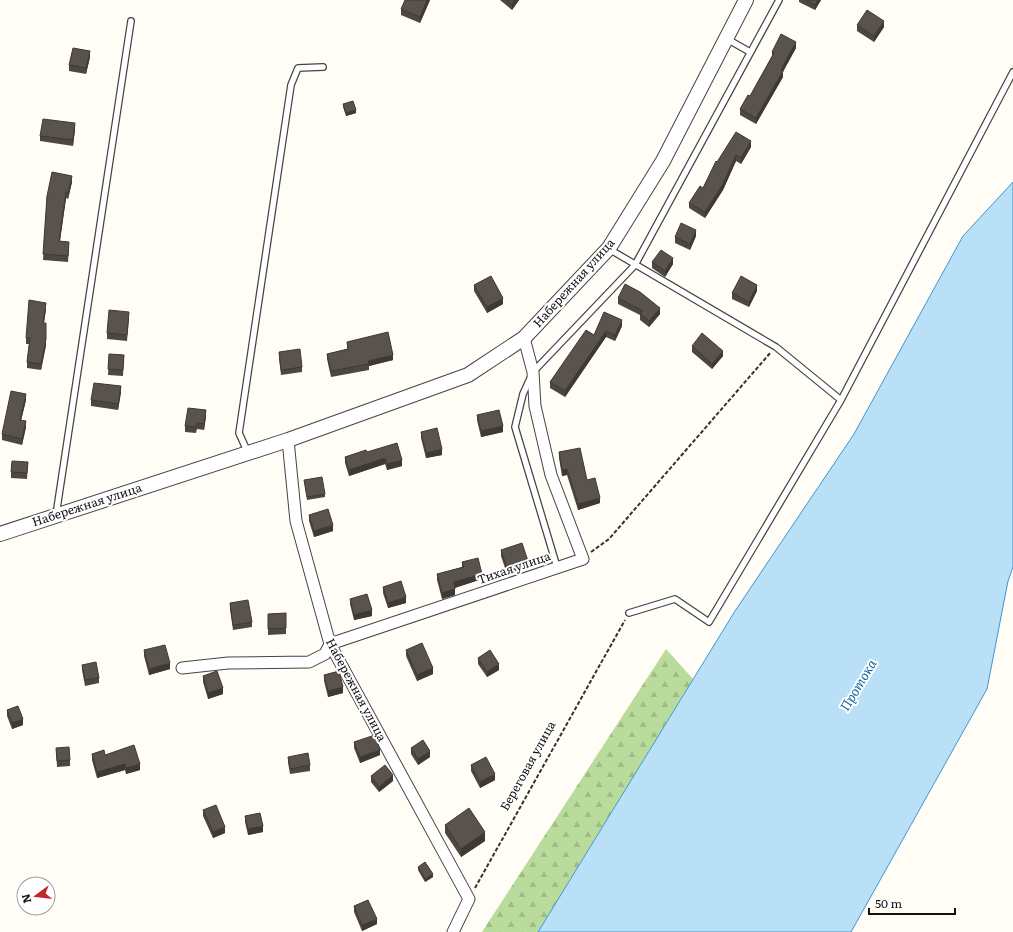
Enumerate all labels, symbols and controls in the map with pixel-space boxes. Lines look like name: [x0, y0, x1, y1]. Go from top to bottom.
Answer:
street label: Набережная улица: [528, 233, 619, 331]
street label: Набережная улица: [29, 478, 144, 530]
street label: Тихая улица: [475, 546, 553, 588]
street label: Набережная улица: [322, 635, 392, 745]
water label: Протока: [835, 655, 881, 714]
street label: Береговая улица: [495, 717, 560, 814]
north arrow: [16, 876, 56, 916]
scale bar: [869, 890, 955, 916]
text: N: [16, 892, 34, 905]
text: 50 m: [875, 894, 902, 912]

